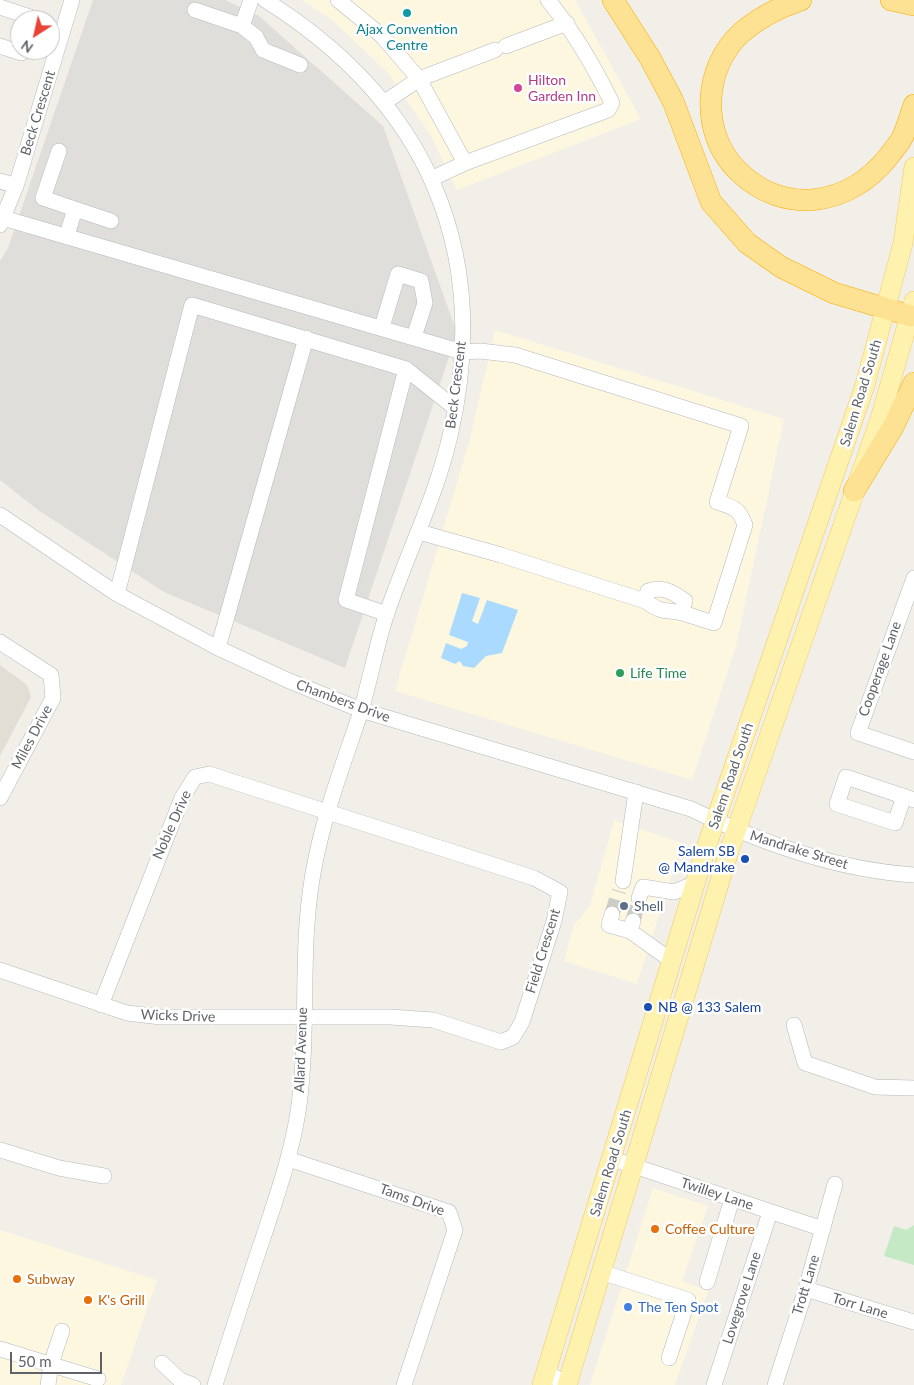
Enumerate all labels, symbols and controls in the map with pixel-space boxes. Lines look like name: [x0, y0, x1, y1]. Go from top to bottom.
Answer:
marker: Ajax Convention Centre: [401, 7, 413, 19]
north arrow: [10, 10, 60, 60]
place label: Ajax Convention Centre: [356, 21, 458, 54]
text: N: [17, 37, 36, 57]
street label: Beck Crescent: [17, 68, 59, 158]
place label: Hilton Garden Inn: [528, 72, 596, 104]
marker: Hilton Garden Inn: [512, 82, 524, 94]
street label: Salem Road South: [837, 337, 885, 449]
street label: Beck Crescent: [442, 340, 470, 430]
street label: Cooperage Lane: [855, 619, 905, 719]
place label: Life Time: [630, 665, 687, 681]
marker: Life Time: [614, 667, 626, 679]
street label: Chambers Drive: [294, 676, 392, 726]
street label: Miles Drive: [8, 702, 56, 772]
street label: Salem Road South: [705, 721, 757, 831]
street label: Noble Drive: [149, 788, 195, 862]
street label: Mandrake Street: [748, 827, 850, 873]
place label: Salem SB @ Mandrake: [658, 843, 735, 876]
marker: Salem SB @ Mandrake: [739, 853, 751, 865]
place label: Shell: [634, 898, 663, 914]
marker: Shell: [618, 900, 630, 912]
street label: Field Crescent: [522, 907, 564, 995]
place label: NB @ 133 Salem: [658, 999, 761, 1015]
marker: NB @ 133 Salem: [642, 1001, 654, 1013]
street label: Wicks Drive: [140, 1006, 216, 1026]
street label: Allard Avenue: [291, 1007, 311, 1093]
street label: Salem Road South: [587, 1107, 635, 1219]
street label: Twilley Lane: [679, 1174, 755, 1214]
street label: Tams Drive: [377, 1180, 447, 1220]
place label: Coffee Culture: [665, 1221, 755, 1237]
marker: Coffee Culture: [649, 1223, 661, 1235]
street label: Lovegrove Lane: [719, 1250, 765, 1346]
street label: Trott Lane: [789, 1253, 823, 1317]
place label: Subway: [27, 1271, 75, 1287]
marker: Subway: [11, 1273, 23, 1285]
street label: Torr Lane: [830, 1290, 890, 1322]
place label: K's Grill: [98, 1292, 145, 1308]
marker: K's Grill: [82, 1294, 94, 1306]
place label: The Ten Spot: [638, 1299, 718, 1315]
marker: The Ten Spot: [622, 1301, 634, 1313]
scale bar: [12, 1342, 105, 1374]
text: 50 m: [18, 1352, 52, 1370]

